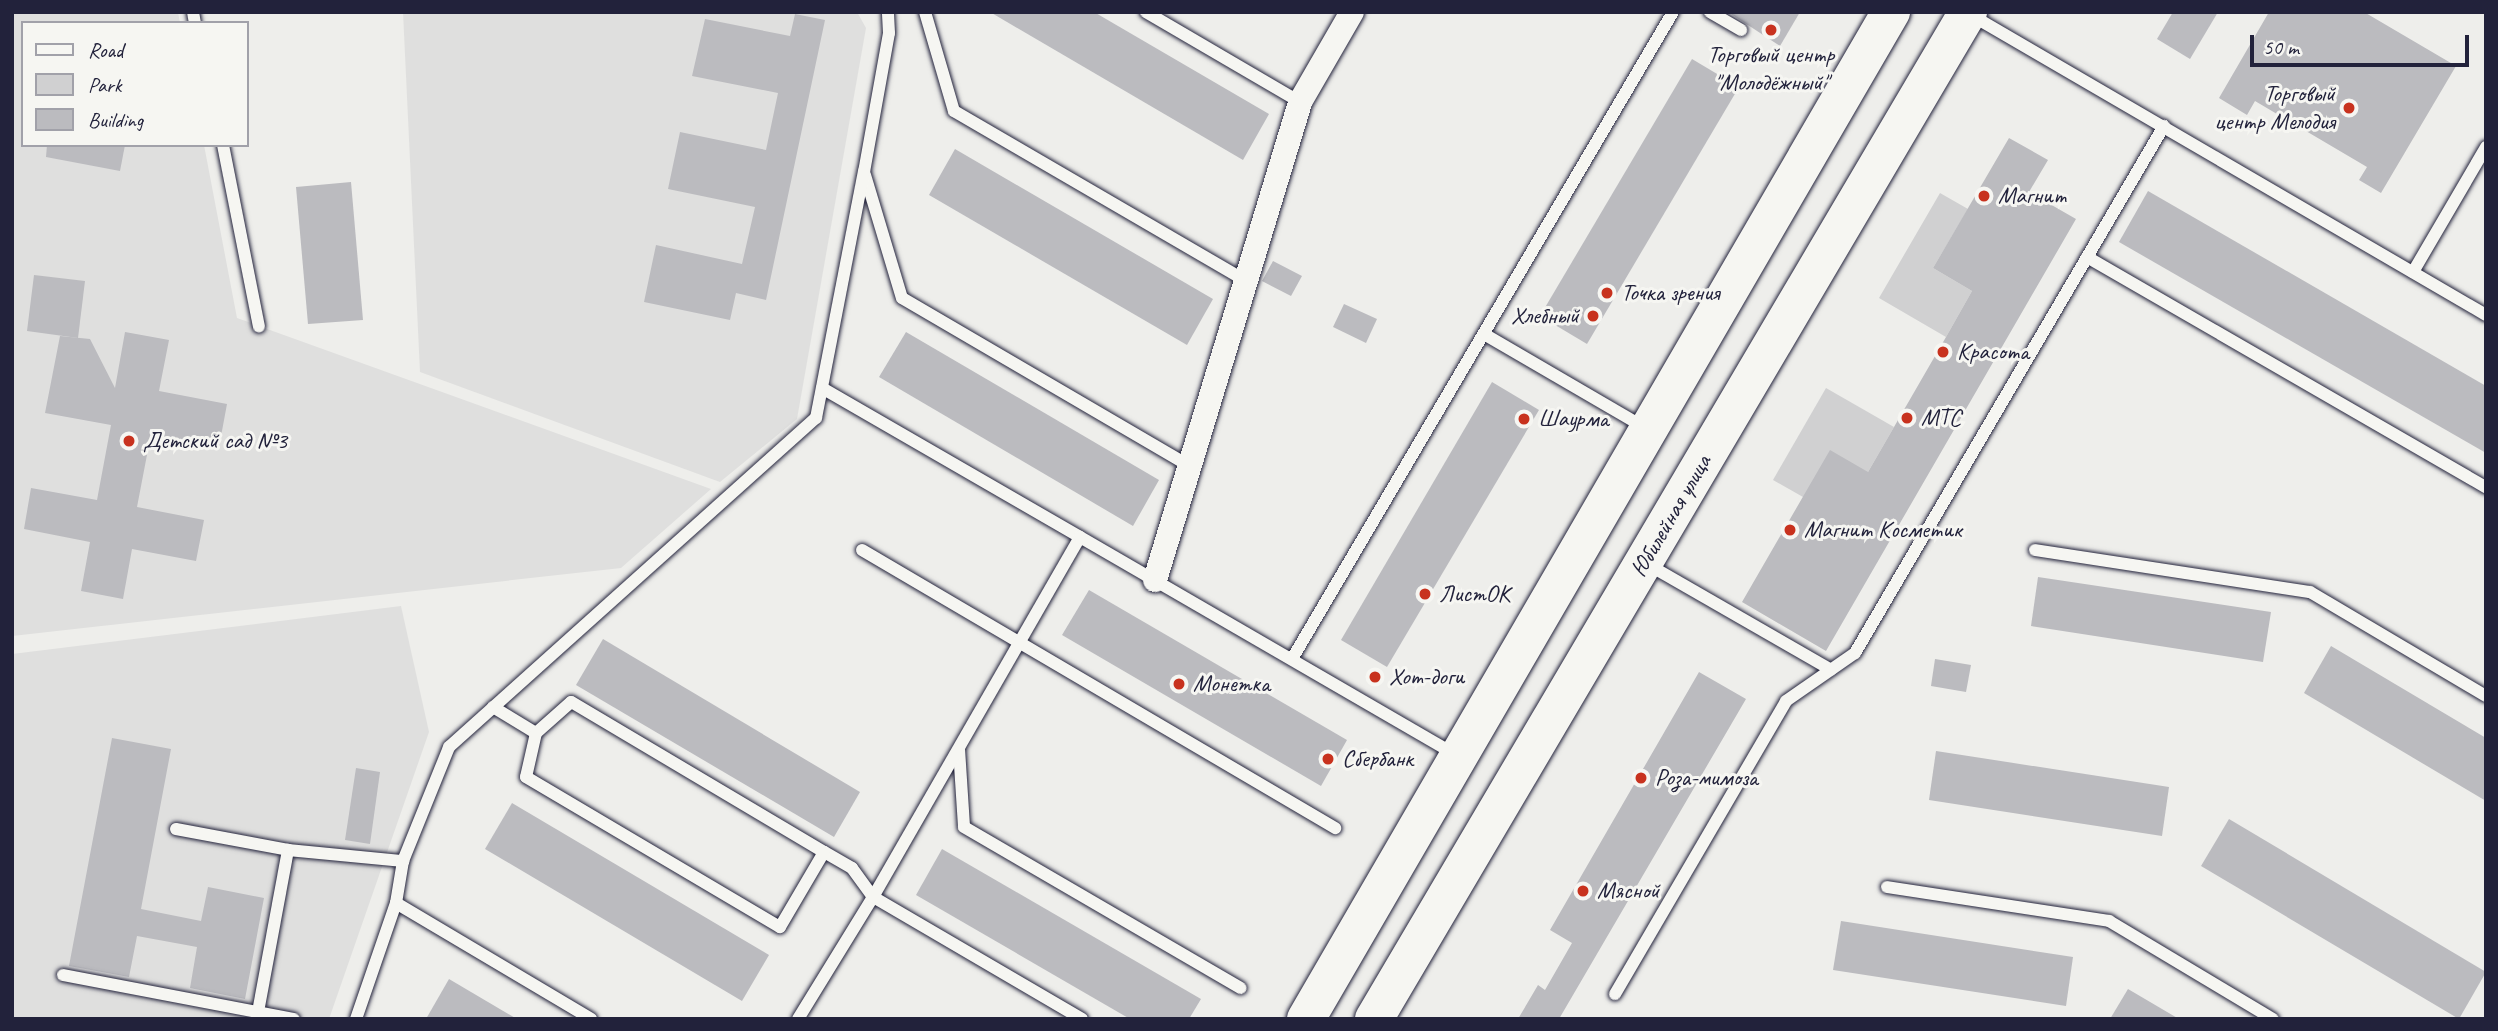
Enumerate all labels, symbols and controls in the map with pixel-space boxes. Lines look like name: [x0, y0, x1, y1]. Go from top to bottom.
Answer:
legend: [21, 21, 248, 147]
scale bar: [2253, 21, 2472, 65]
marker: Торговый центр "Молодёжный": [1763, 22, 1779, 38]
text: 50 m: [2263, 34, 2299, 60]
text: Road: [88, 37, 123, 63]
place label: Торговый центр "Молодёжный": [1708, 41, 1834, 97]
text: Park: [88, 72, 121, 98]
place label: Торговый центр Мелодия: [2213, 80, 2335, 136]
marker: Торговый центр Мелодия: [2341, 100, 2357, 116]
text: Building: [88, 107, 143, 133]
place label: Магнит: [1998, 182, 2066, 210]
marker: Магнит: [1976, 188, 1992, 204]
place label: Точка зрения: [1621, 279, 1722, 307]
marker: Точка зрения: [1599, 285, 1615, 301]
place label: Хлебный: [1511, 302, 1579, 330]
marker: Хлебный: [1585, 308, 1601, 324]
place label: Красота: [1957, 338, 2029, 366]
marker: Красота: [1935, 344, 1951, 360]
place label: МТС: [1921, 404, 1961, 432]
place label: Шаурма: [1538, 405, 1608, 433]
marker: МТС: [1899, 410, 1915, 426]
marker: Шаурма: [1516, 411, 1532, 427]
place label: Детский сад №3: [143, 427, 287, 455]
marker: Детский сад №3: [121, 433, 137, 449]
street label: Юбилейная улица: [1624, 449, 1718, 583]
place label: Магнит Косметик: [1804, 516, 1958, 544]
marker: Магнит Косметик: [1782, 522, 1798, 538]
place label: ЛистОК: [1439, 580, 1509, 608]
marker: ЛистОК: [1417, 586, 1433, 602]
place label: Хот-доги: [1389, 663, 1464, 691]
marker: Хот-доги: [1367, 669, 1383, 685]
place label: Монетка: [1193, 670, 1270, 698]
marker: Монетка: [1171, 676, 1187, 692]
place label: Сбербанк: [1342, 745, 1413, 773]
marker: Сбербанк: [1320, 751, 1336, 767]
place label: Роза-мимоза: [1655, 764, 1758, 792]
marker: Роза-мимоза: [1633, 770, 1649, 786]
place label: Мясной: [1597, 877, 1660, 905]
marker: Мясной: [1575, 883, 1591, 899]

